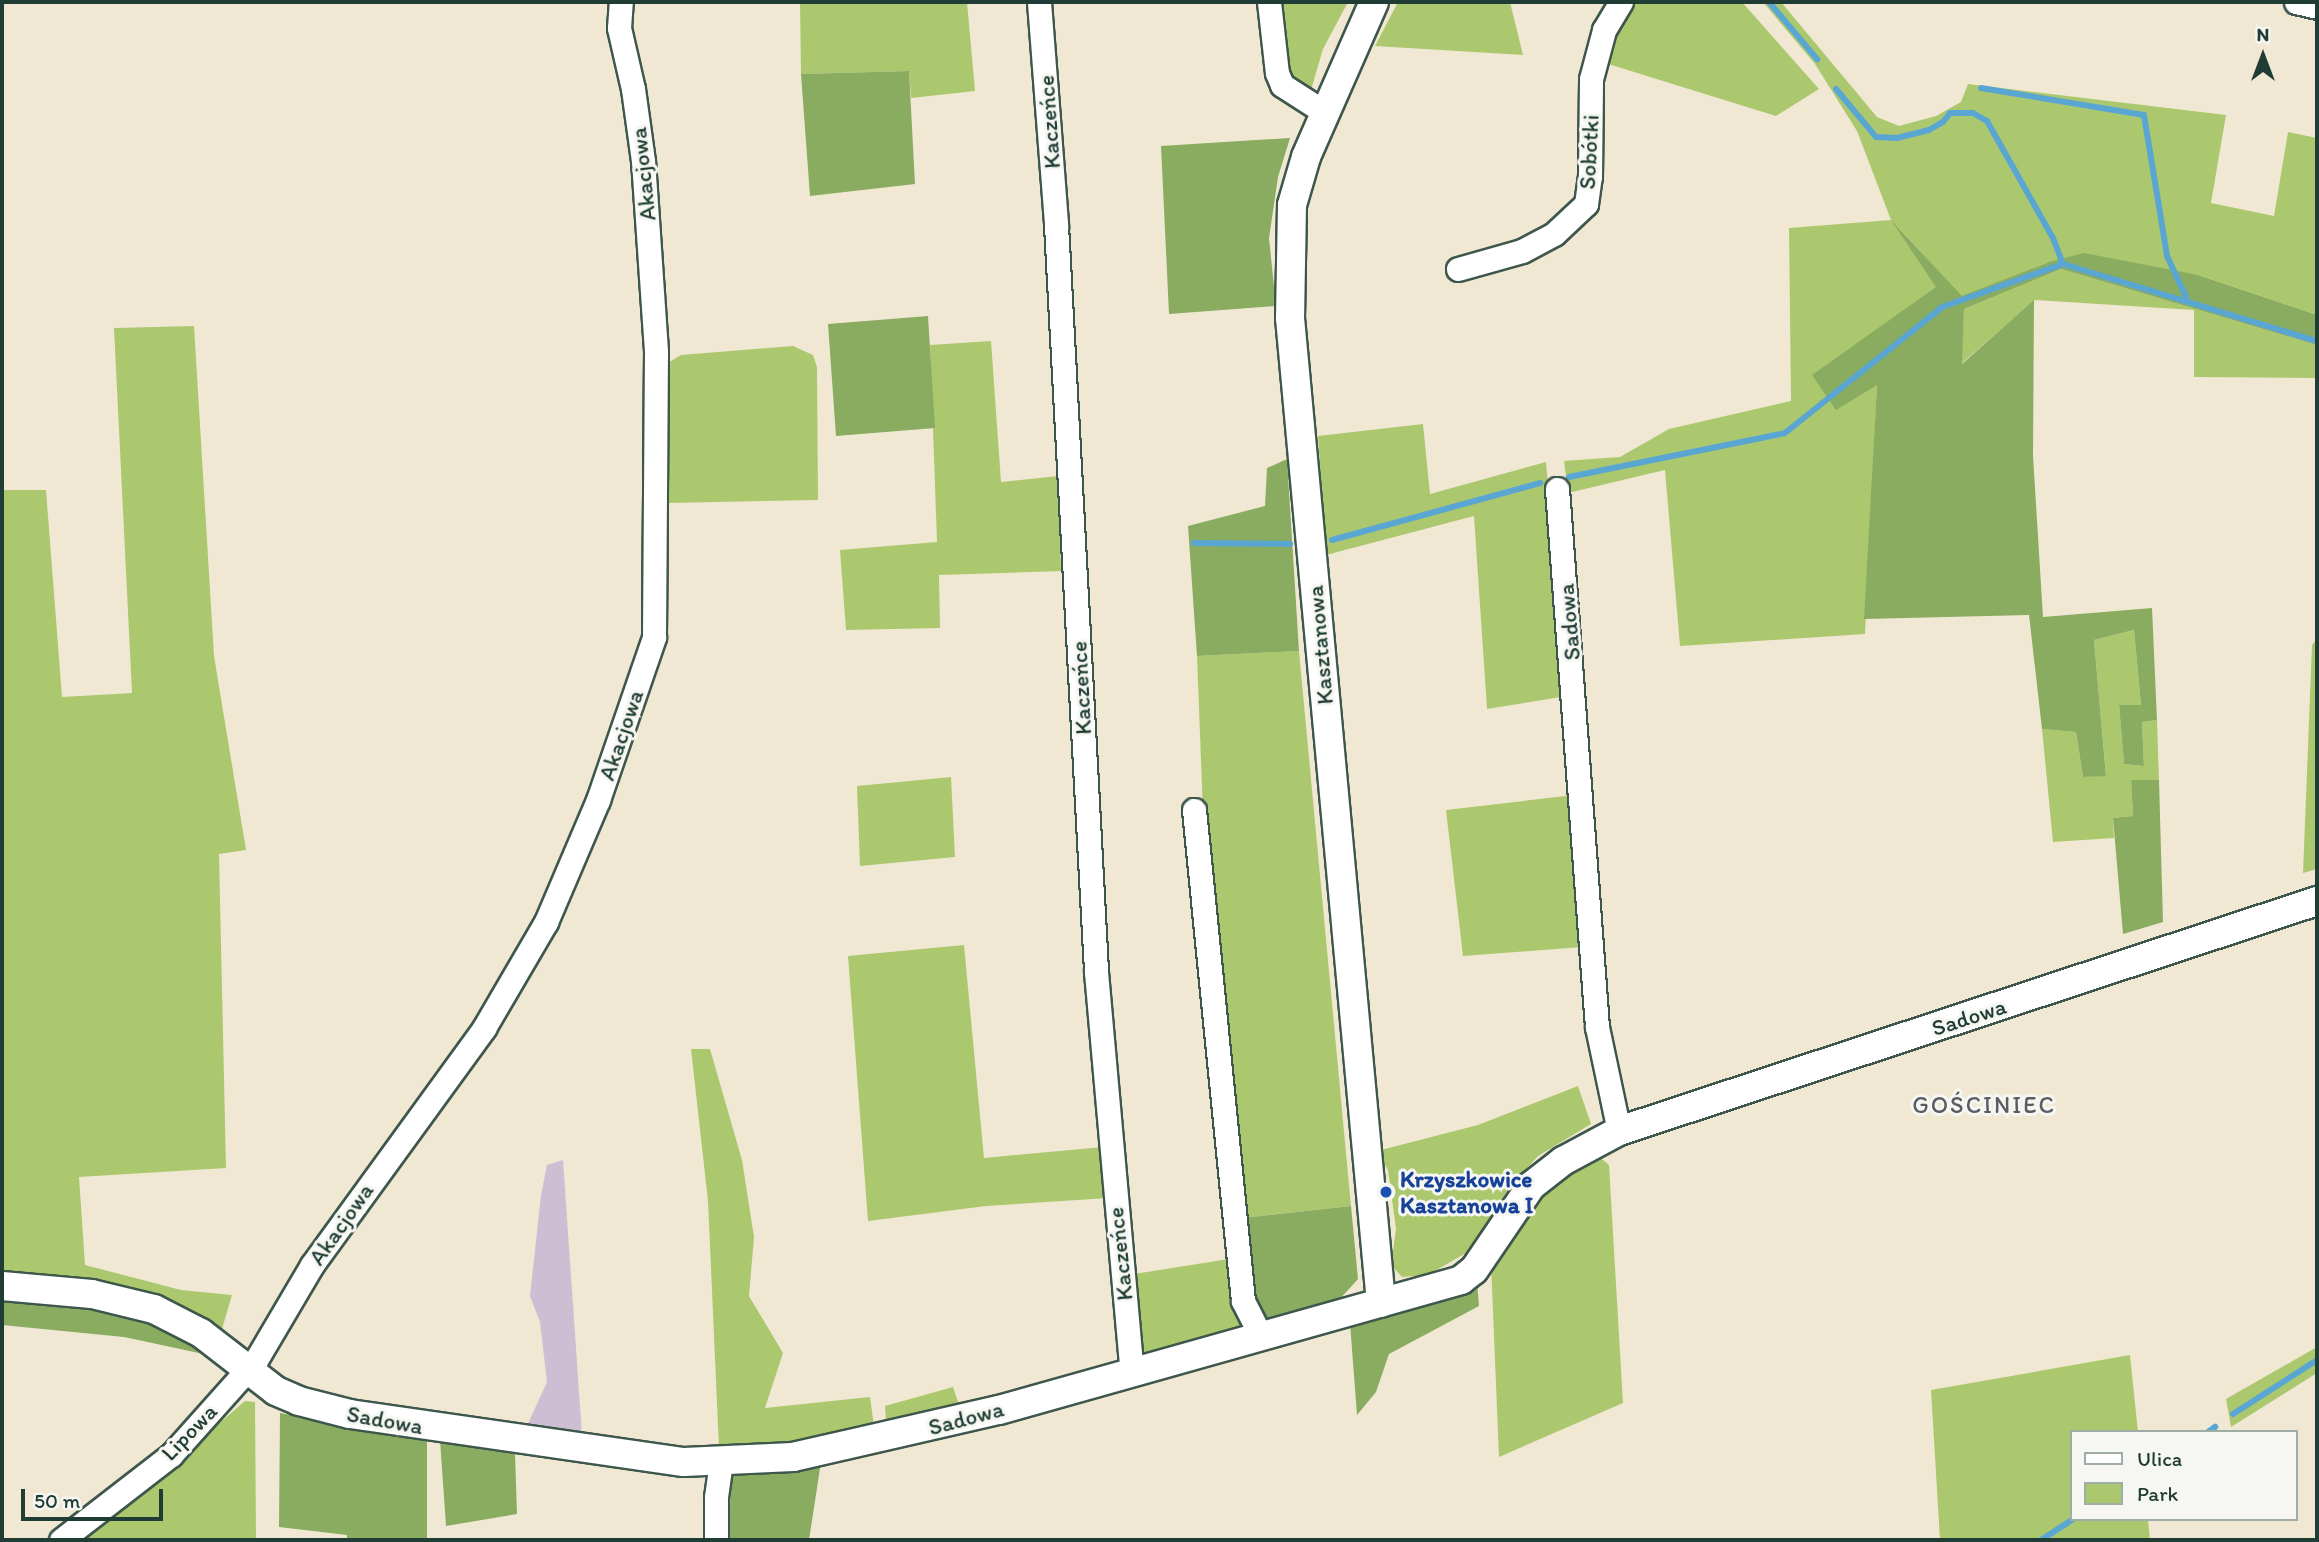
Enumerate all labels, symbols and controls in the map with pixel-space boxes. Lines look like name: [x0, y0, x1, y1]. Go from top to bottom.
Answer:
north arrow: [2228, 21, 2298, 91]
text: N: [2257, 23, 2269, 46]
street label: Kaczeńce: [1032, 74, 1066, 170]
street label: Sobótki: [1573, 114, 1605, 190]
street label: Akacjowa: [624, 126, 662, 222]
street label: Sadowa: [1552, 582, 1586, 662]
street label: Kasztanowa: [1301, 584, 1339, 706]
street label: Kaczeńce: [1065, 640, 1097, 736]
street label: Akacjowa: [593, 686, 649, 784]
street label: Sadowa: [1928, 992, 2010, 1042]
district label: GOŚCINIEC: [1915, 1091, 2053, 1119]
place label: Krzyszkowice Kasztanowa I: [1400, 1165, 1533, 1219]
street label: Akacjowa: [303, 1178, 379, 1270]
marker: Krzyszkowice Kasztanowa I: [1378, 1184, 1394, 1200]
street label: Kaczeńce: [1101, 1206, 1139, 1302]
street label: Sadowa: [925, 1395, 1007, 1441]
street label: Lipowa: [155, 1398, 223, 1466]
street label: Sadowa: [345, 1400, 425, 1440]
legend: [2070, 1430, 2298, 1521]
text: Ulica: [2137, 1446, 2182, 1471]
scale bar: [24, 1476, 166, 1520]
text: Park: [2137, 1481, 2178, 1506]
text: 50 m: [34, 1488, 80, 1513]

